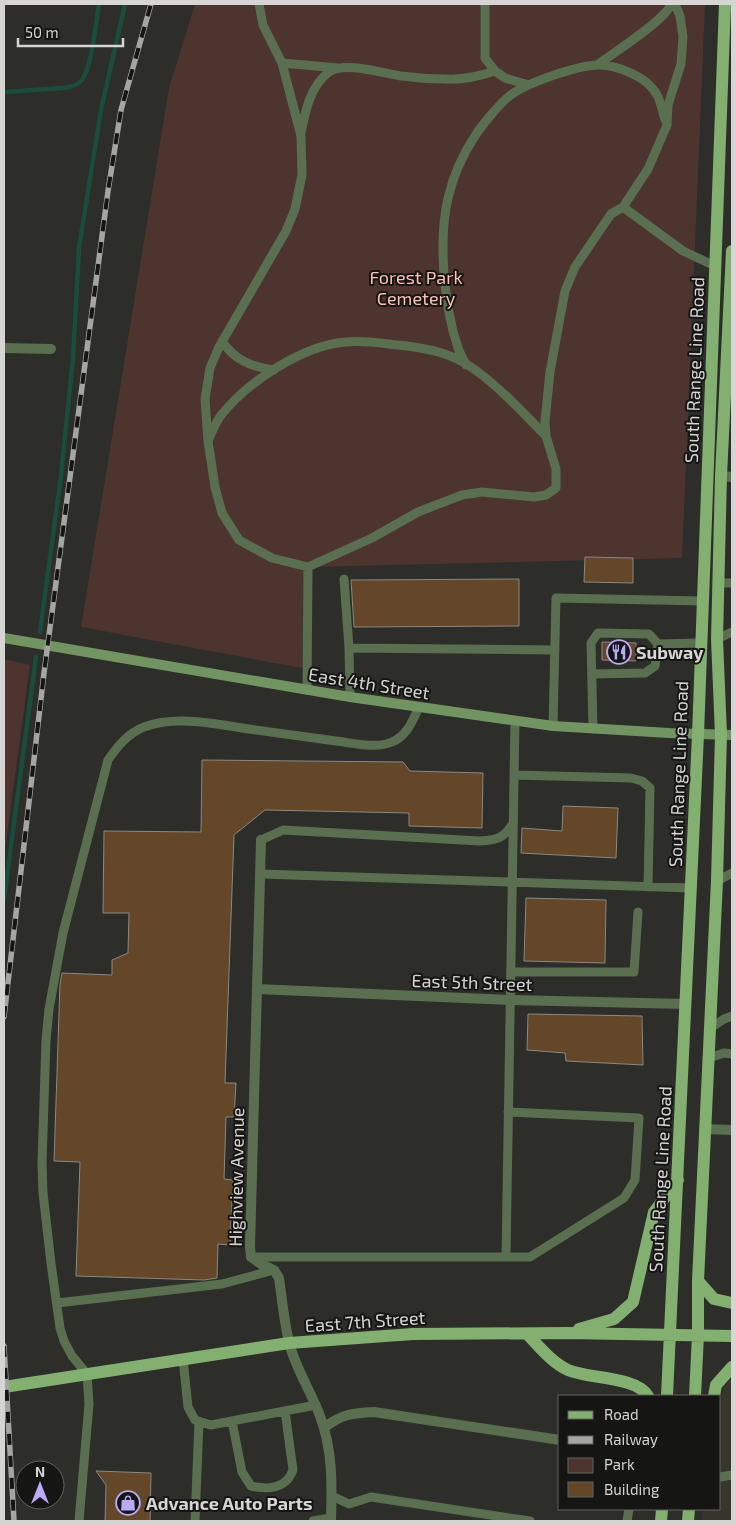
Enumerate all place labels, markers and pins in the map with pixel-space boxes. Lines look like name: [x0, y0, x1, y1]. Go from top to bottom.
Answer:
restaurant icon: Subway: [606, 639, 632, 665]
place label: Subway: [636, 641, 704, 663]
shop icon: Advance Auto Parts: [115, 1490, 141, 1516]
place label: Advance Auto Parts: [146, 1492, 313, 1514]

